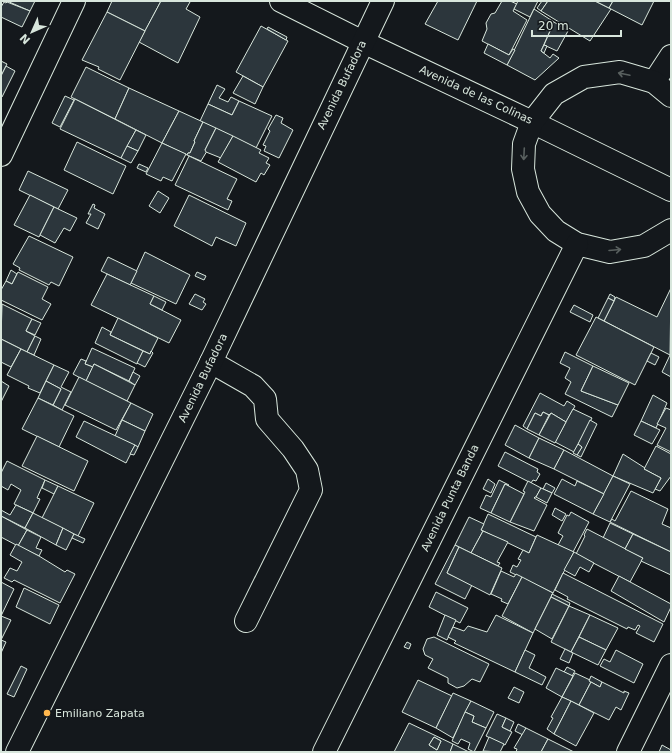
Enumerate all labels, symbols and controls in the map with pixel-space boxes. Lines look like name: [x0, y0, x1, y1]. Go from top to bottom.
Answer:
north arrow: [12, 12, 52, 52]
scale bar: [532, 12, 621, 38]
text: 20 m: [538, 19, 569, 33]
text: N: [17, 31, 33, 47]
street label: Avenida Bufadora: [315, 38, 369, 132]
street label: Avenida de las Colinas: [417, 63, 535, 127]
one-way arrow: [618, 69, 631, 77]
one-way arrow: [520, 147, 527, 160]
one-way arrow: [608, 247, 621, 254]
street label: Avenida Bufadora: [176, 331, 230, 425]
street label: Avenida Punta Banda: [418, 442, 482, 554]
place label: Emiliano Zapata: [55, 707, 145, 720]
marker: Emiliano Zapata: [42, 708, 52, 718]

